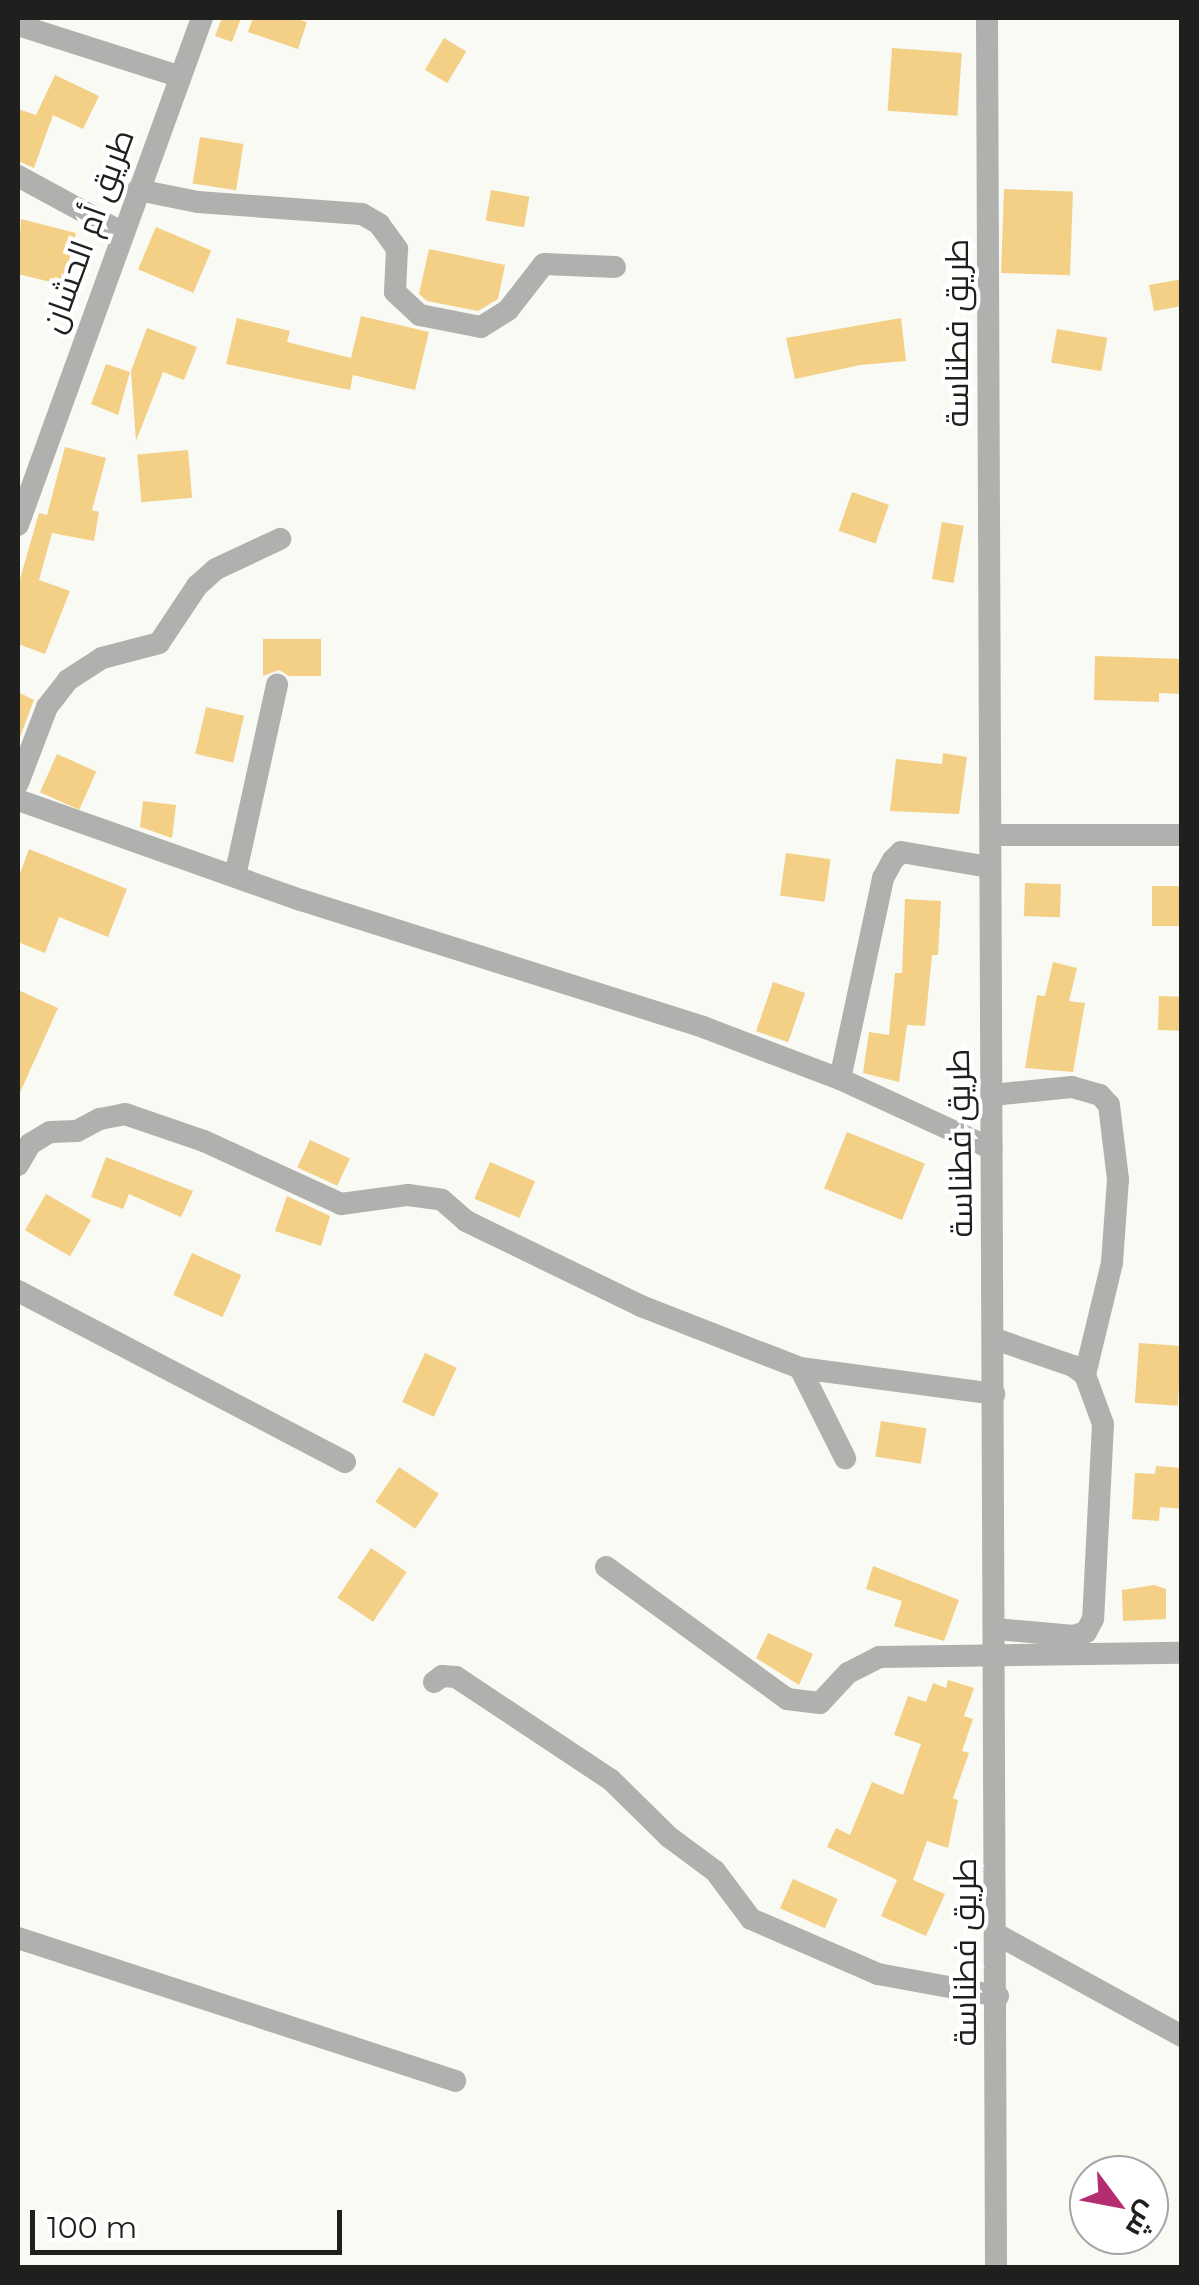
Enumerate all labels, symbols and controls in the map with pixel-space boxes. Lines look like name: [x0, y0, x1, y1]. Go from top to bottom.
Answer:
street label: طريق أم الحشان: [33, 124, 143, 338]
street label: طريق فطناسة: [938, 239, 976, 427]
street label: طريق فطناسة: [939, 1048, 981, 1238]
street label: طريق فطناسة: [946, 1858, 984, 2046]
north arrow: [1069, 2155, 1169, 2255]
scale bar: [35, 2190, 348, 2252]
text: ش: [1119, 2196, 1167, 2244]
text: 100 m: [47, 2209, 137, 2246]

